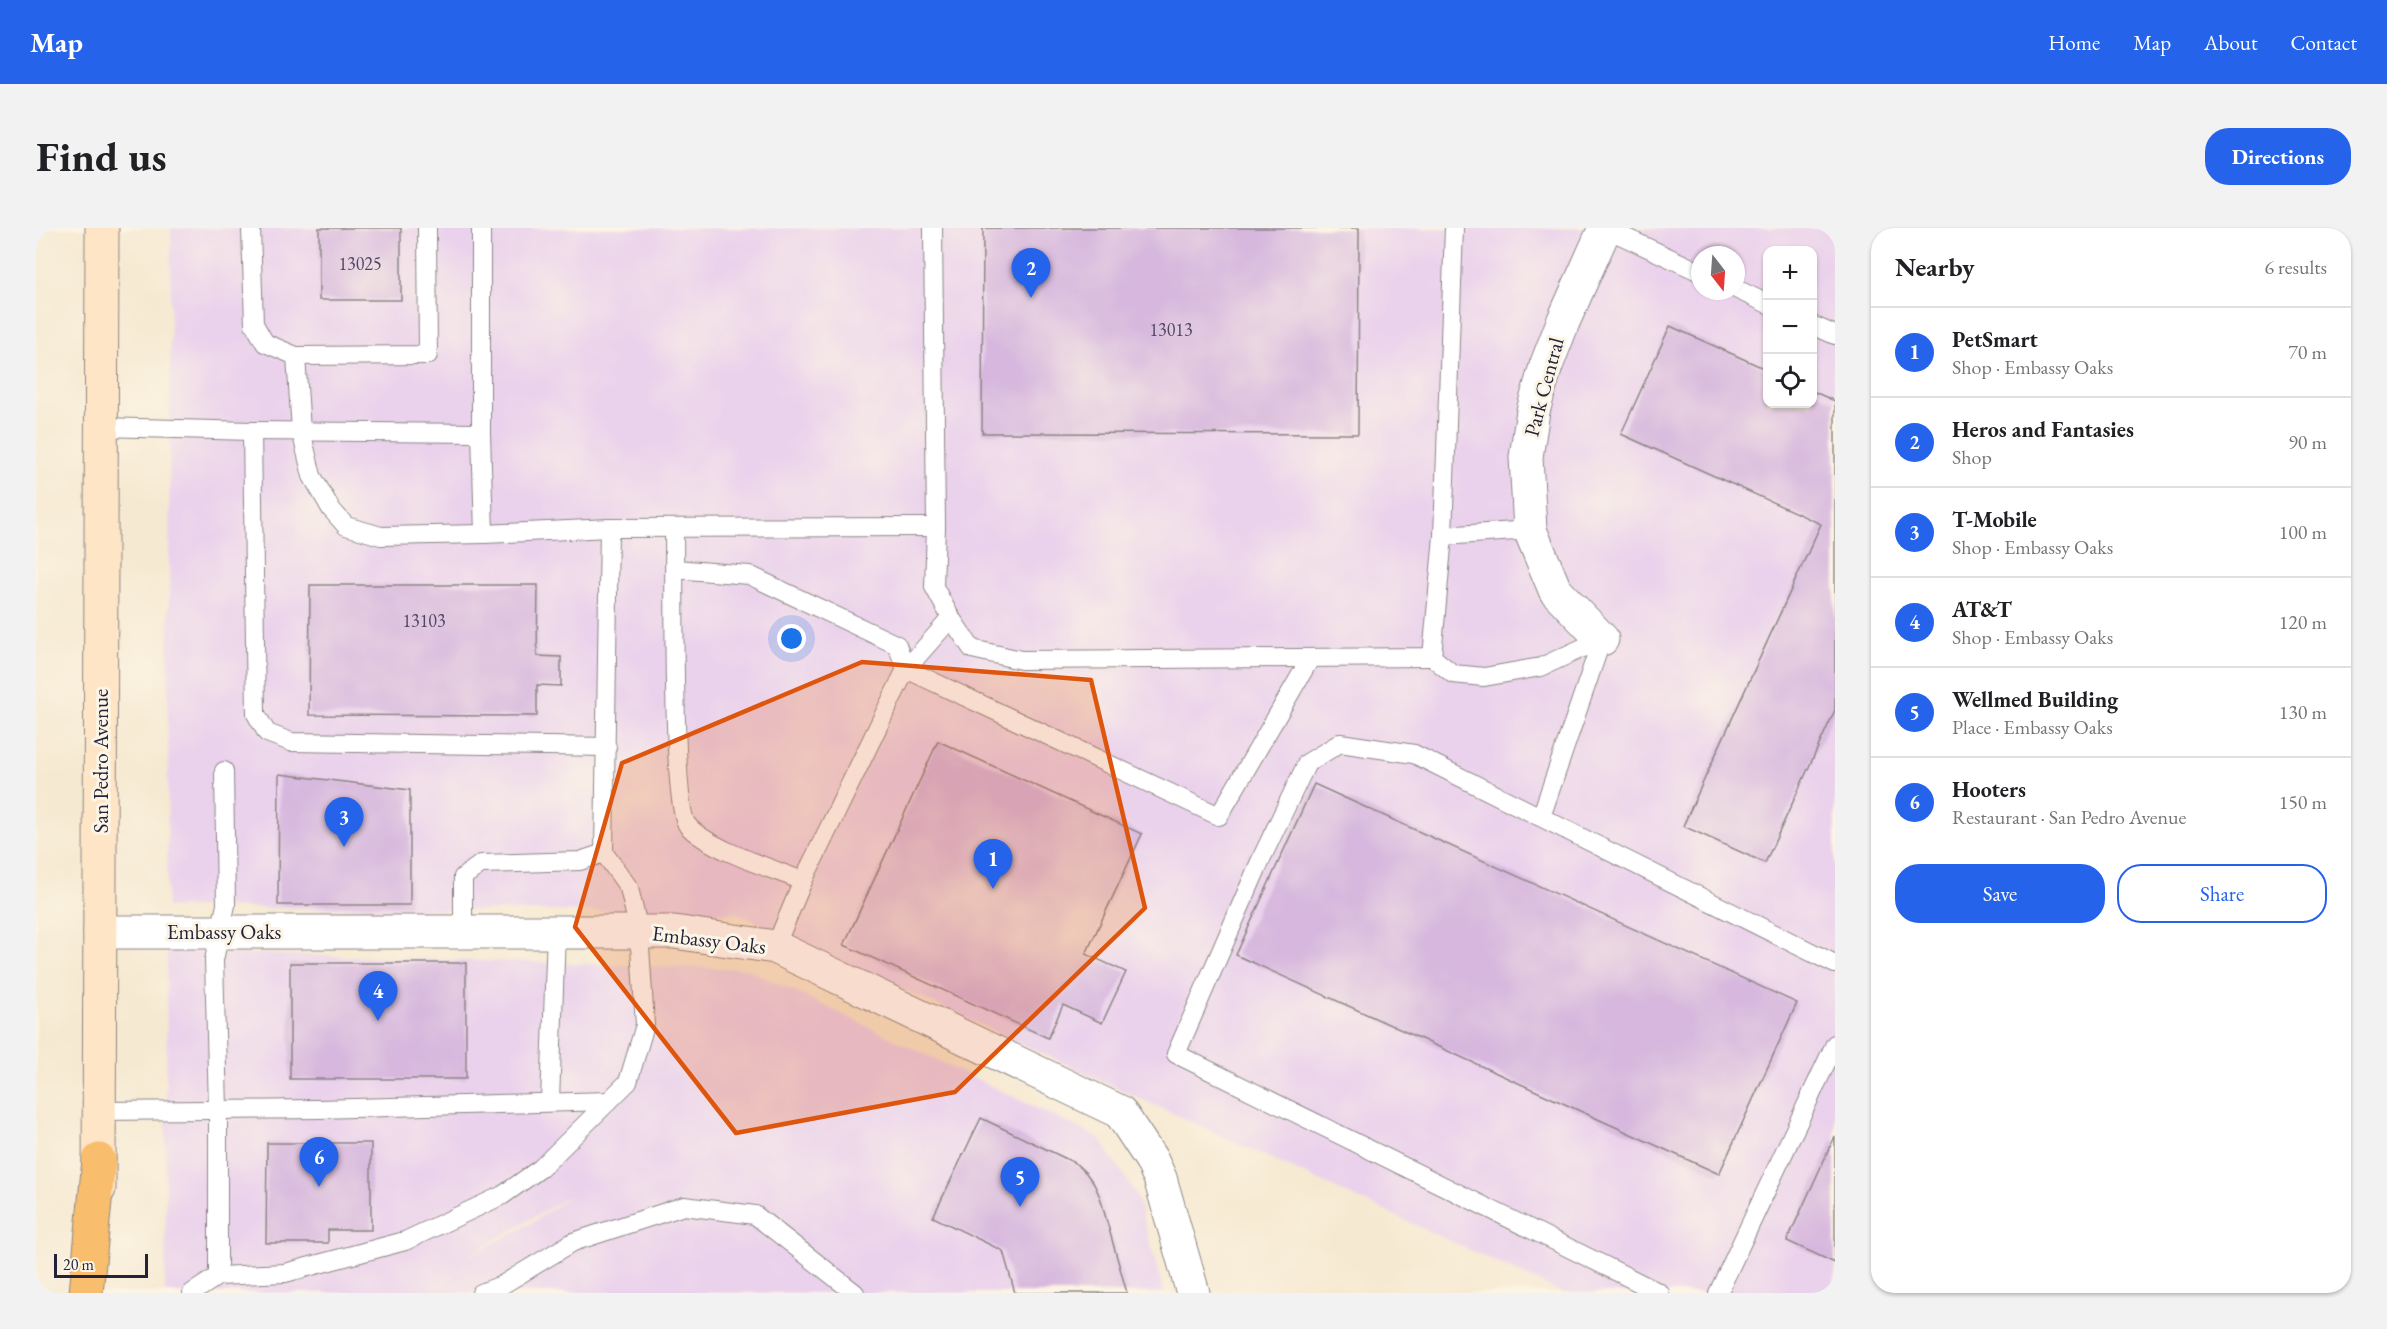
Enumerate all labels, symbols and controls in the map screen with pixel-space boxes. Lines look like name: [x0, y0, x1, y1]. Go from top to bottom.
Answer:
text: Map: [30, 24, 83, 60]
text: Home: [2048, 29, 2100, 56]
text: Map: [2133, 29, 2171, 56]
text: About: [2204, 29, 2257, 56]
text: Contact: [2290, 29, 2357, 56]
button: Directions: [2205, 128, 2351, 185]
text: Find us: [36, 129, 167, 184]
north arrow: [1691, 246, 1745, 300]
map controls: [1763, 246, 1817, 408]
button: +: [1763, 246, 1817, 300]
pin: 2: [1012, 248, 1050, 298]
text: Nearby: [1895, 250, 1975, 284]
house number: 13025: [338, 252, 382, 275]
text: 6 results: [2264, 254, 2327, 280]
button: −: [1763, 300, 1817, 354]
house number: 13013: [1149, 318, 1193, 341]
text: PetSmart: [1952, 325, 2038, 354]
street label: Park Central: [1517, 334, 1570, 439]
text: 1: [1909, 339, 1920, 365]
text: 70 m: [2288, 339, 2327, 365]
button: locate: [1763, 354, 1817, 408]
text: Shop · Embassy Oaks: [1952, 354, 2113, 380]
text: Heros and Fantasies: [1952, 415, 2134, 444]
text: 2: [1909, 429, 1920, 455]
text: 90 m: [2288, 429, 2327, 455]
text: Shop: [1952, 444, 1992, 470]
text: T-Mobile: [1952, 505, 2037, 534]
text: 3: [1909, 519, 1920, 545]
text: 100 m: [2279, 519, 2327, 545]
text: Shop · Embassy Oaks: [1952, 534, 2113, 560]
text: AT&T: [1952, 595, 2012, 624]
house number: 13103: [402, 609, 446, 632]
text: 4: [1909, 609, 1920, 635]
text: 120 m: [2279, 609, 2327, 635]
your location: [777, 624, 806, 653]
text: Shop · Embassy Oaks: [1952, 624, 2113, 650]
text: Wellmed Building: [1952, 685, 2118, 714]
street label: San Pedro Avenue: [87, 689, 114, 833]
text: 5: [1909, 699, 1920, 725]
text: 130 m: [2279, 699, 2327, 725]
text: Place · Embassy Oaks: [1952, 714, 2113, 740]
text: Hooters: [1952, 775, 2026, 804]
text: 6: [1909, 789, 1920, 815]
text: 150 m: [2279, 789, 2327, 815]
pin: 3: [324, 798, 364, 847]
text: Restaurant · San Pedro Avenue: [1952, 804, 2186, 830]
pin: 1: [974, 840, 1012, 889]
button: Save: [1895, 864, 2105, 923]
button: Share: [2117, 864, 2327, 923]
street label: Embassy Oaks: [167, 918, 282, 945]
street label: Embassy Oaks: [650, 919, 768, 960]
pin: 4: [358, 972, 398, 1021]
pin: 6: [300, 1138, 338, 1187]
pin: 5: [1000, 1158, 1040, 1207]
scale bar: [54, 1251, 148, 1278]
text: 20 m: [63, 1254, 94, 1275]

